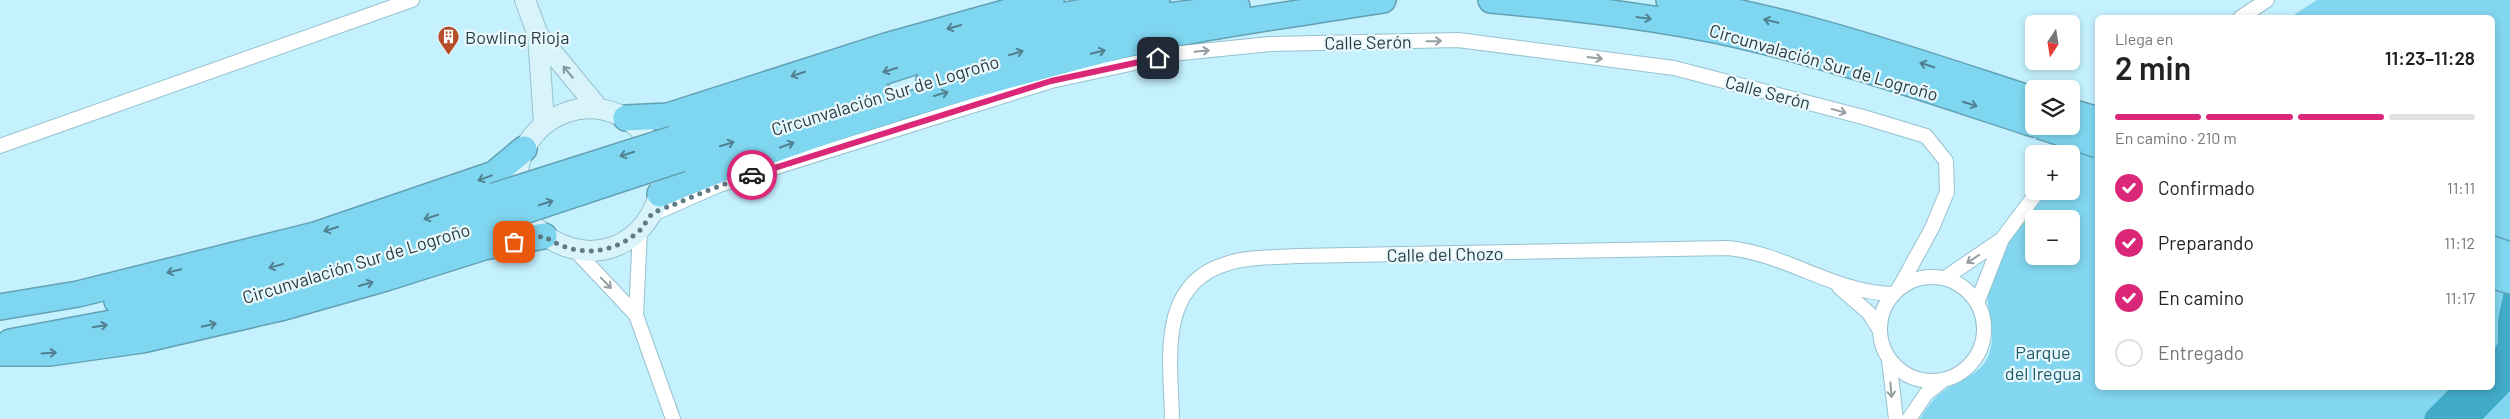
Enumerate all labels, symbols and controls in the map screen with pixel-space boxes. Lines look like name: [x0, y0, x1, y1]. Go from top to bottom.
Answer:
one-way arrow: [1636, 13, 1652, 23]
north arrow: [2025, 15, 2080, 70]
map controls: [2025, 15, 2080, 265]
one-way arrow: [1763, 16, 1779, 25]
street label: Circunvalación Sur de Logroño: [1707, 19, 1941, 105]
one-way arrow: [946, 23, 962, 33]
building icon: Bowling Rioja: [437, 25, 461, 56]
place label: Bowling Rioja: [465, 26, 569, 48]
text: Llega en: [2115, 29, 2173, 48]
street label: Calle Serón: [1324, 30, 1412, 54]
one-way arrow: [1426, 36, 1442, 46]
pin: [1137, 37, 1179, 79]
icon: home: [1144, 44, 1172, 72]
one-way arrow: [1090, 46, 1106, 56]
one-way arrow: [1193, 46, 1209, 56]
text: 11:23–11:28: [2385, 46, 2475, 69]
one-way arrow: [1008, 48, 1024, 58]
text: 2 min: [2115, 48, 2191, 86]
street label: Circunvalación Sur de Logroño: [768, 50, 1002, 140]
one-way arrow: [1587, 53, 1603, 63]
one-way arrow: [1919, 60, 1935, 70]
one-way arrow: [882, 65, 898, 75]
one-way arrow: [563, 66, 574, 79]
one-way arrow: [790, 70, 806, 80]
street label: Calle Serón: [1723, 70, 1813, 114]
button: layers: [2025, 80, 2080, 135]
one-way arrow: [933, 89, 949, 99]
one-way arrow: [1961, 99, 1977, 109]
one-way arrow: [1831, 106, 1847, 116]
text: En camino · 210 m: [2115, 128, 2237, 147]
one-way arrow: [719, 139, 735, 148]
one-way arrow: [779, 140, 794, 149]
button: +: [2025, 145, 2080, 200]
one-way arrow: [619, 149, 635, 159]
courier: [727, 150, 777, 200]
icon: car: [738, 161, 766, 189]
one-way arrow: [478, 174, 493, 183]
icon: check: [2115, 174, 2143, 202]
text: Confirmado: [2158, 176, 2255, 199]
text: 11:11: [2447, 178, 2475, 197]
one-way arrow: [538, 198, 554, 208]
button: −: [2025, 210, 2080, 265]
one-way arrow: [424, 212, 440, 222]
street label: Circunvalación Sur de Logroño: [239, 218, 473, 308]
pin: [493, 221, 535, 263]
one-way arrow: [324, 225, 340, 235]
icon: bag: [500, 228, 528, 256]
icon: check: [2115, 229, 2143, 257]
text: Preparando: [2158, 231, 2254, 254]
text: 11:12: [2444, 233, 2475, 252]
street label: Calle del Chozo: [1386, 242, 1504, 266]
one-way arrow: [1967, 254, 1981, 264]
one-way arrow: [269, 262, 285, 271]
one-way arrow: [167, 267, 183, 276]
one-way arrow: [599, 276, 611, 288]
one-way arrow: [357, 278, 373, 288]
icon: check: [2115, 284, 2143, 312]
text: En camino: [2158, 286, 2244, 309]
text: 11:17: [2445, 288, 2475, 307]
one-way arrow: [200, 320, 216, 330]
one-way arrow: [91, 321, 107, 331]
park label: Parque del Iregua: [2005, 341, 2081, 384]
text: Entregado: [2158, 341, 2244, 364]
one-way arrow: [40, 348, 56, 357]
one-way arrow: [1887, 381, 1896, 397]

